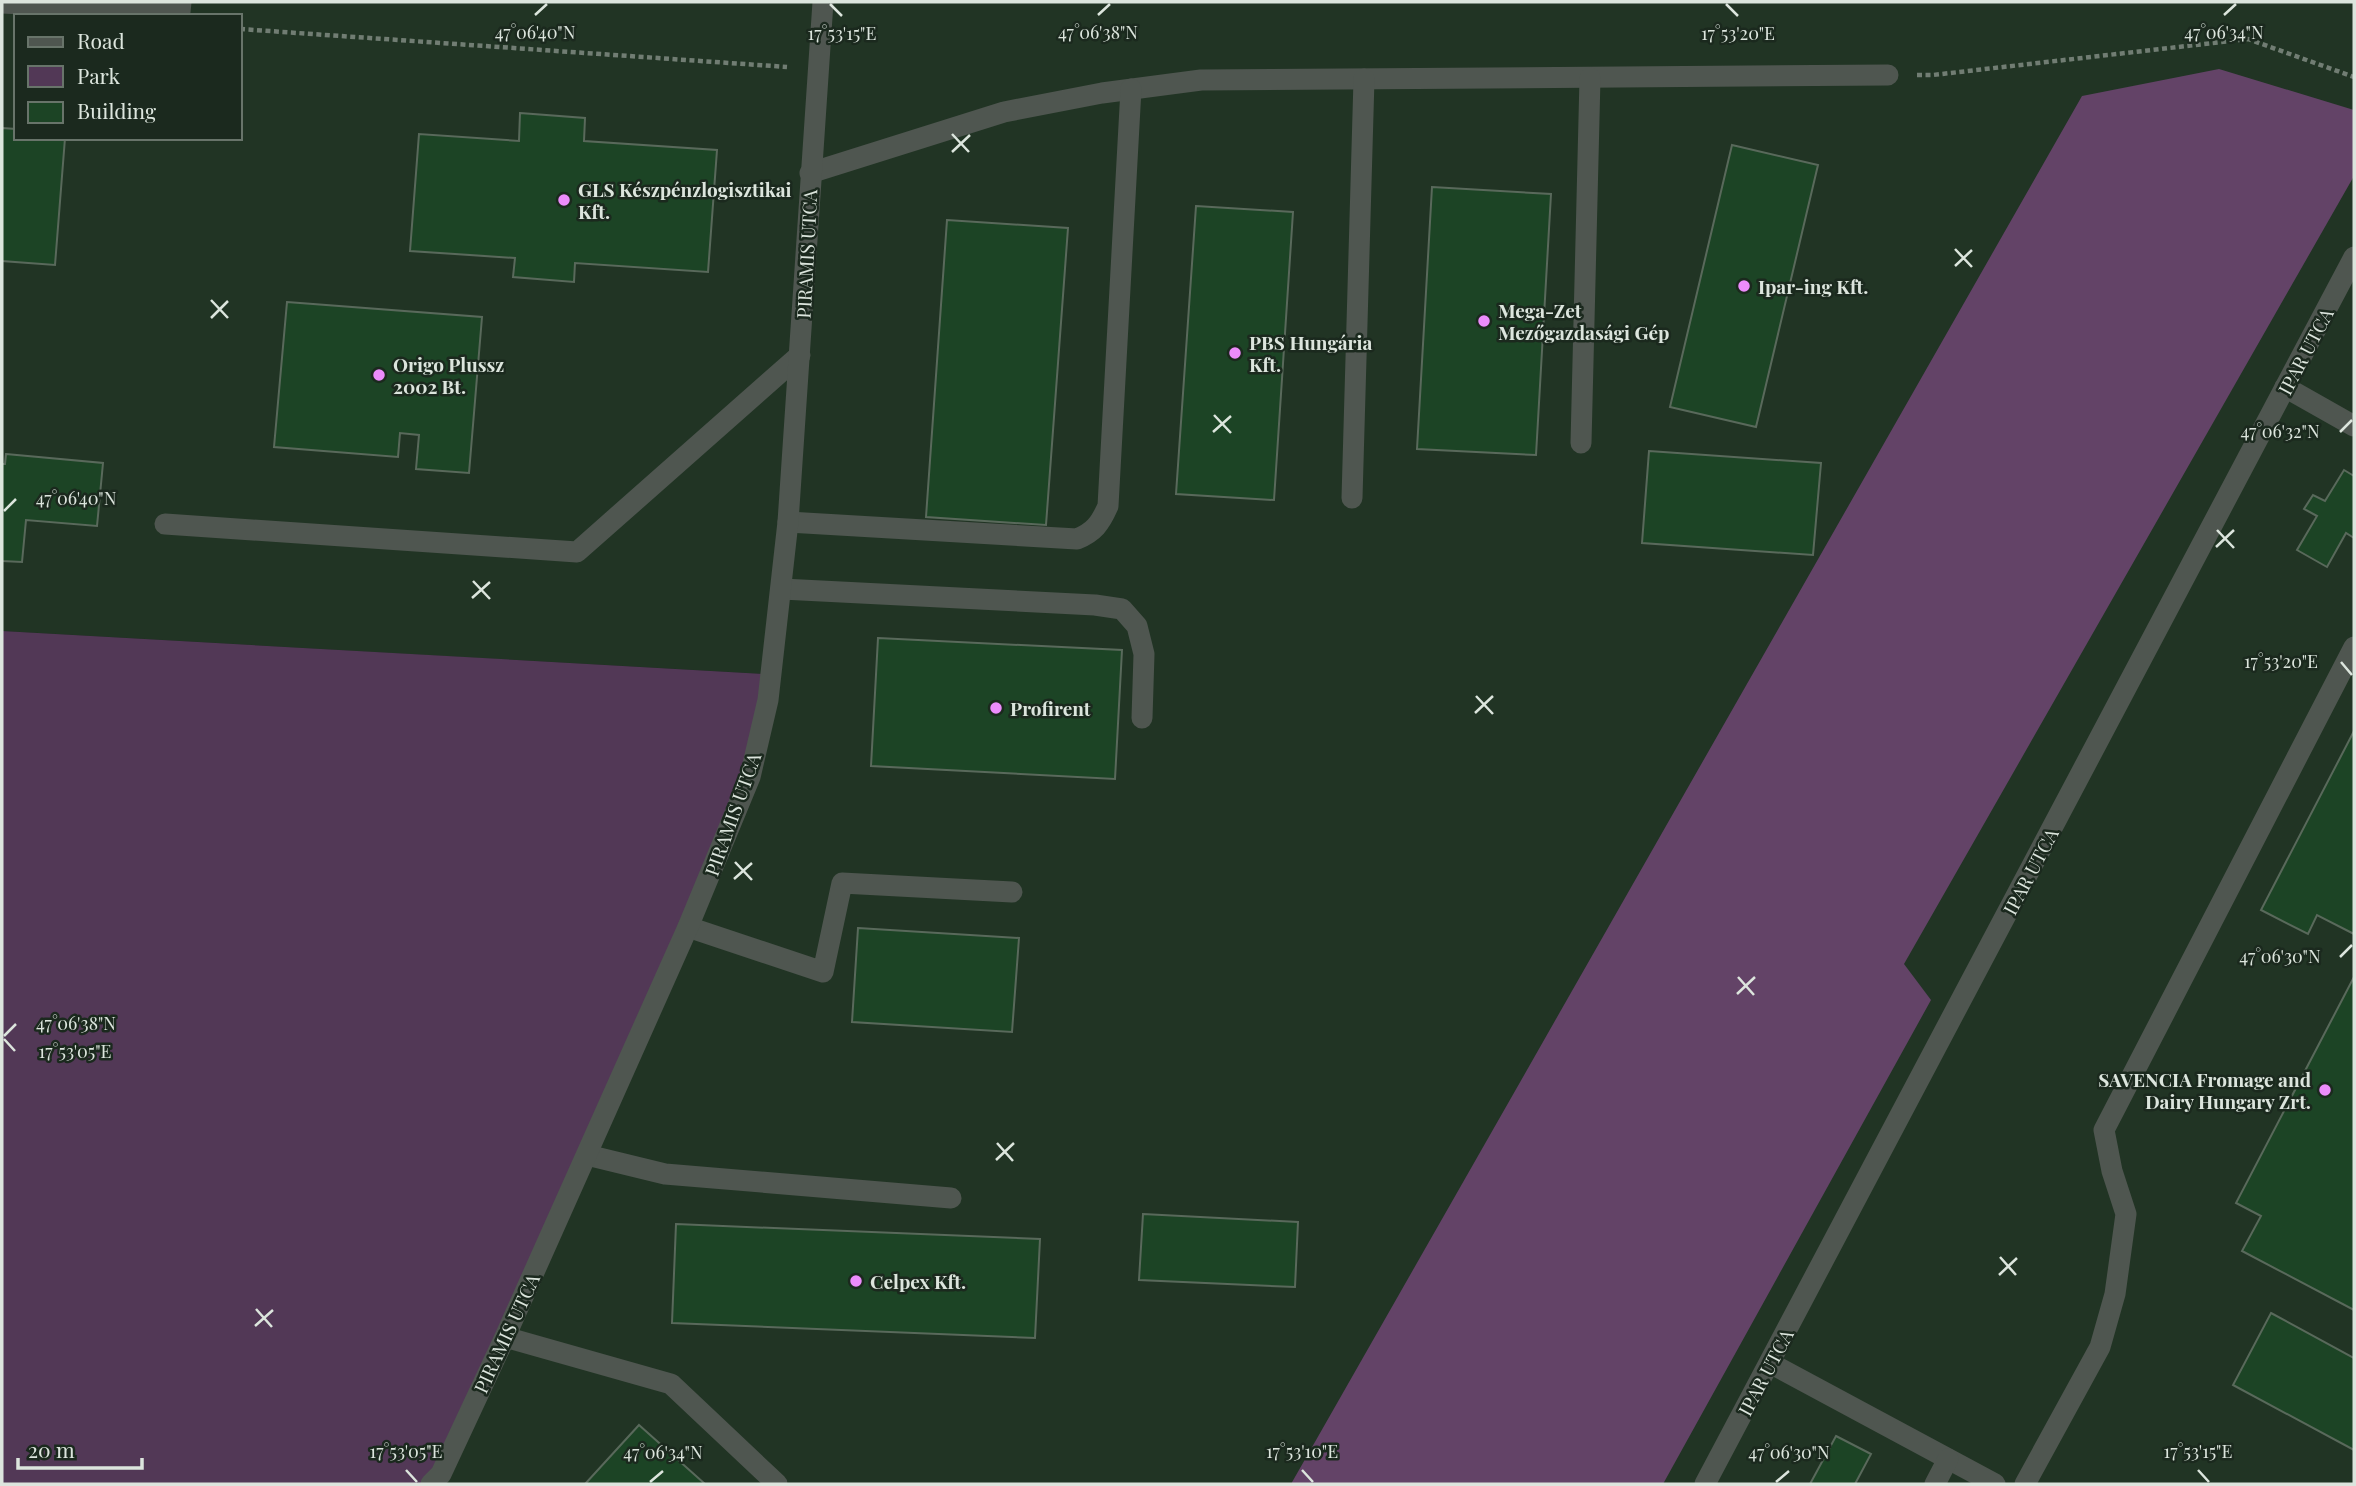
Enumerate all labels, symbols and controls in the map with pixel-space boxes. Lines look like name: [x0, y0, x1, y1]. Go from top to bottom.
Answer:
legend: [14, 14, 242, 140]
text: 47°06'40"N: [495, 20, 576, 44]
text: 47°06'38"N: [1058, 20, 1138, 44]
text: 47°06'34"N: [2184, 20, 2264, 44]
text: 17°53'15"E: [808, 21, 876, 45]
text: 17°53'20"E: [1701, 21, 1775, 45]
text: Road: [77, 26, 125, 54]
text: Park: [77, 61, 121, 89]
text: Building: [77, 96, 156, 124]
place label: GLS Készpénzlogisztikai Kft.: [578, 176, 792, 224]
street label: PIRAMIS UTCA: [790, 188, 822, 319]
marker: GLS Készpénzlogisztikai Kft.: [556, 192, 572, 208]
place label: Ipar-ing Kft.: [1758, 273, 1868, 299]
marker: Ipar-ing Kft.: [1736, 278, 1752, 294]
place label: Mega-Zet Mezőgazdasági Gép: [1498, 297, 1669, 345]
street label: IPAR UTCA: [2271, 302, 2339, 399]
marker: Mega-Zet Mezőgazdasági Gép: [1476, 313, 1492, 329]
place label: PBS Hungária Kft.: [1249, 329, 1372, 377]
marker: PBS Hungária Kft.: [1227, 345, 1243, 361]
place label: Origo Plussz 2002 Bt.: [393, 351, 504, 399]
marker: Origo Plussz 2002 Bt.: [371, 367, 387, 383]
text: 47°06'32"N: [2240, 419, 2320, 443]
text: 47°06'40"N: [36, 486, 117, 510]
text: 17°53'20"E: [2244, 649, 2318, 673]
place label: Profirent: [1010, 695, 1091, 721]
marker: Profirent: [988, 700, 1004, 716]
street label: PIRAMIS UTCA: [698, 748, 767, 879]
street label: IPAR UTCA: [1996, 822, 2064, 919]
text: 47°06'30"N: [2239, 944, 2321, 968]
text: 47°06'38"N: [36, 1011, 116, 1035]
text: 17°53'05"E: [39, 1039, 112, 1063]
place label: SAVENCIA Fromage and Dairy Hungary Zrt.: [2098, 1066, 2312, 1114]
marker: SAVENCIA Fromage and Dairy Hungary Zrt.: [2317, 1082, 2333, 1098]
street label: PIRAMIS UTCA: [467, 1268, 546, 1397]
place label: Celpex Kft.: [870, 1268, 966, 1294]
marker: Celpex Kft.: [848, 1273, 864, 1289]
street label: IPAR UTCA: [1731, 1323, 1799, 1420]
scale bar: [18, 1426, 142, 1470]
text: 20 m: [28, 1435, 75, 1463]
text: 17°53'05"E: [370, 1439, 443, 1463]
text: 17°53'10"E: [1266, 1439, 1338, 1463]
text: 17°53'15"E: [2164, 1439, 2232, 1463]
text: 47°06'34"N: [623, 1440, 703, 1464]
text: 47°06'30"N: [1748, 1440, 1830, 1464]

